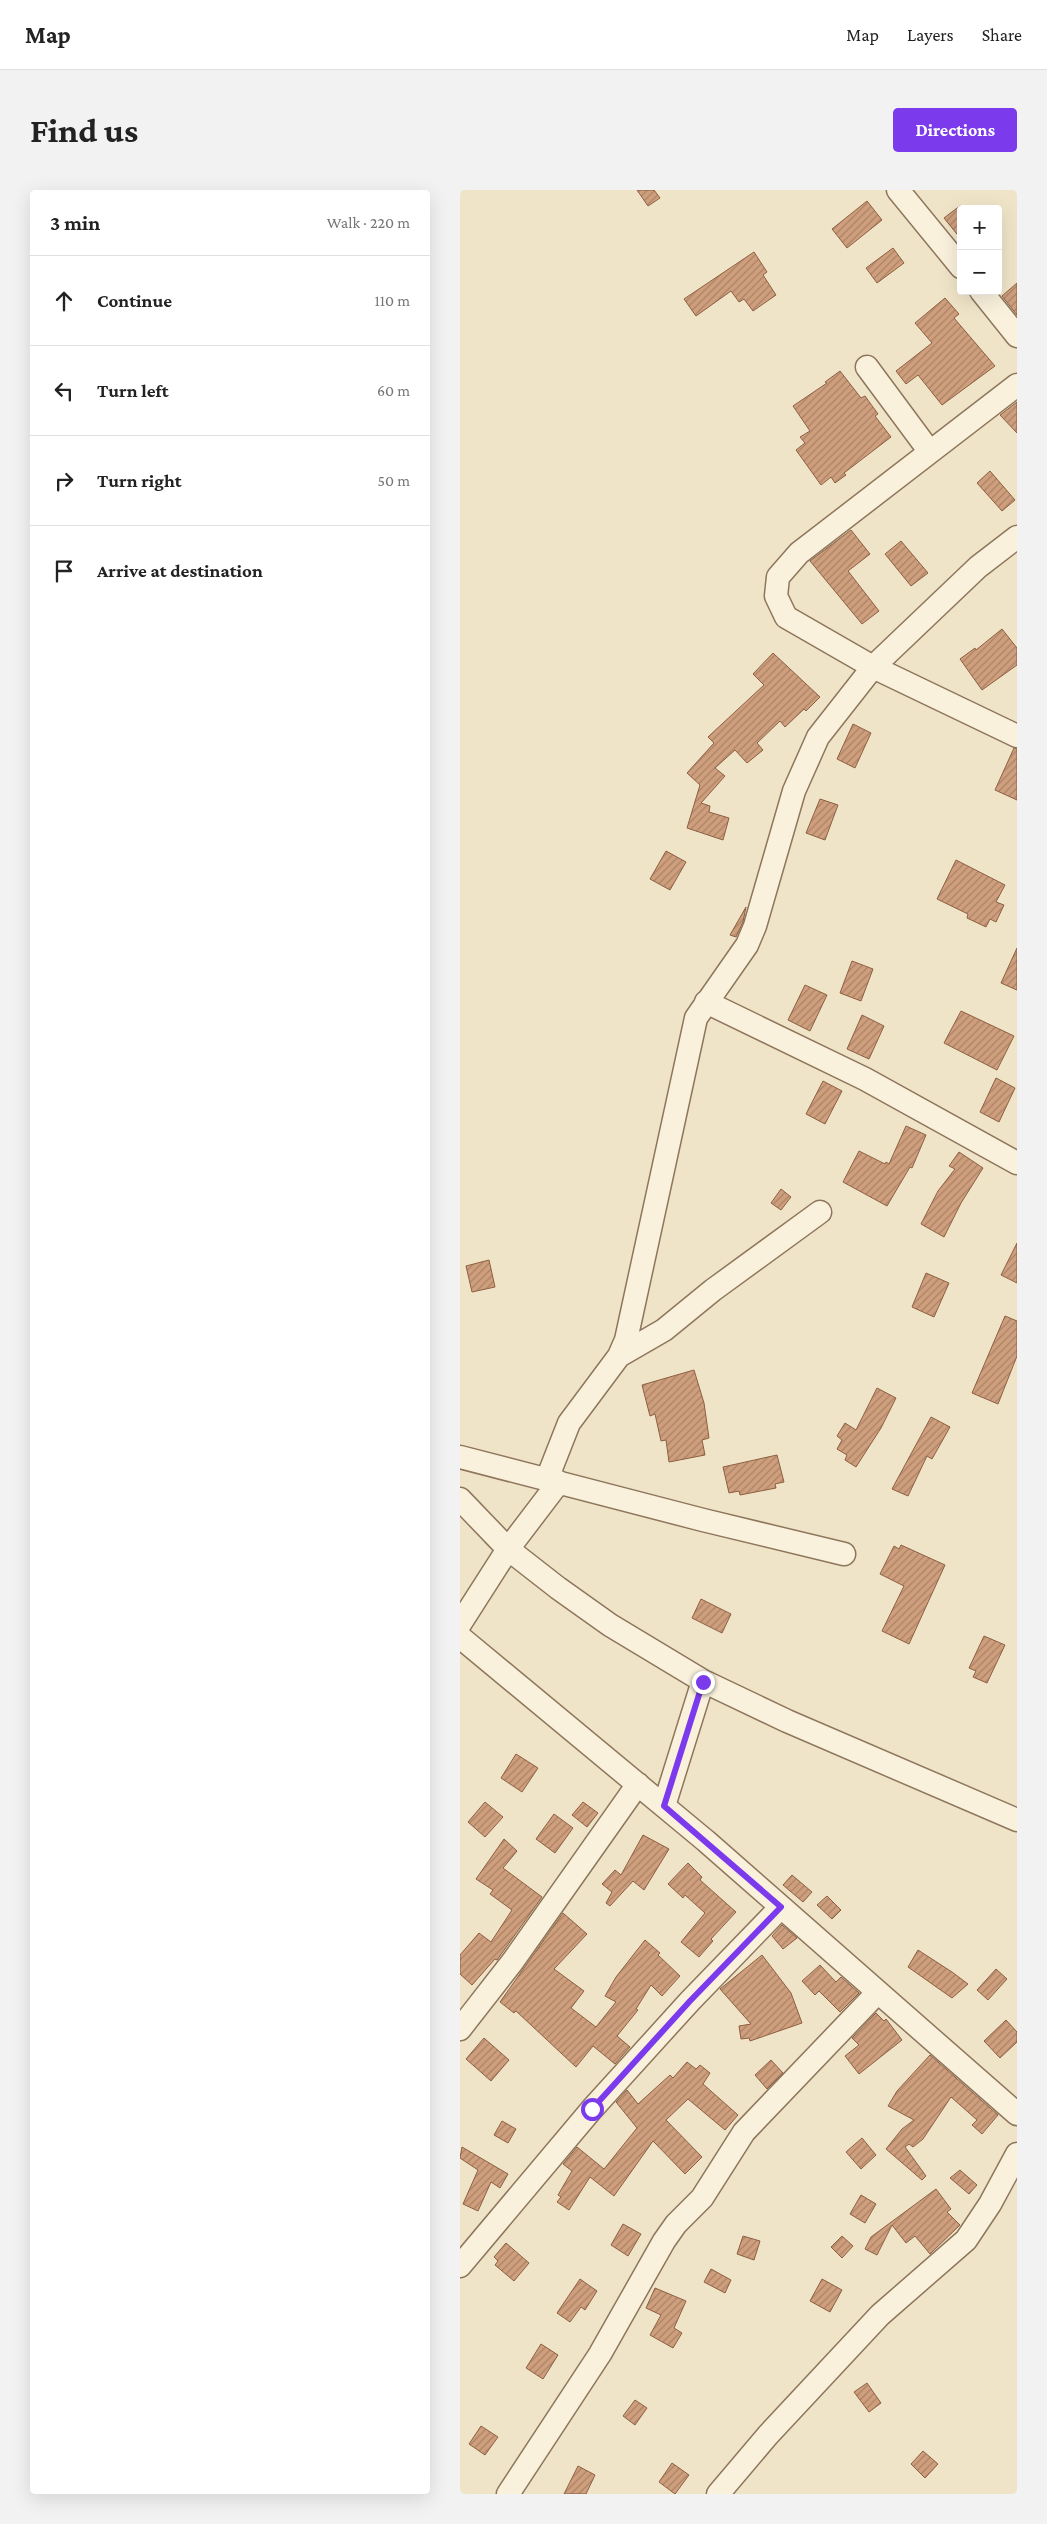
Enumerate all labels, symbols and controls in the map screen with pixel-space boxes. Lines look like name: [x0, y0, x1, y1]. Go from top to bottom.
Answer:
text: Map: [25, 21, 71, 48]
text: Map: [846, 25, 879, 45]
text: Layers: [907, 25, 954, 45]
text: Share: [982, 25, 1022, 45]
button: Directions: [893, 108, 1017, 152]
text: Find us: [30, 111, 138, 150]
map controls: [957, 205, 1002, 295]
button: +: [957, 205, 1002, 250]
text: 3 min: [50, 211, 100, 235]
text: Walk · 220 m: [327, 214, 410, 231]
button: −: [957, 250, 1002, 295]
icon: ahead: [50, 287, 78, 315]
text: Continue: [97, 290, 172, 311]
text: 110 m: [374, 292, 410, 309]
icon: left: [50, 377, 78, 405]
text: Turn left: [97, 380, 169, 401]
text: 60 m: [377, 382, 410, 399]
icon: right: [50, 467, 78, 495]
text: Turn right: [97, 470, 182, 491]
text: 50 m: [378, 472, 410, 489]
icon: arrive: [50, 557, 78, 585]
text: Arrive at destination: [97, 560, 263, 581]
route end: [692, 1671, 715, 1694]
route start: [581, 2098, 604, 2121]

